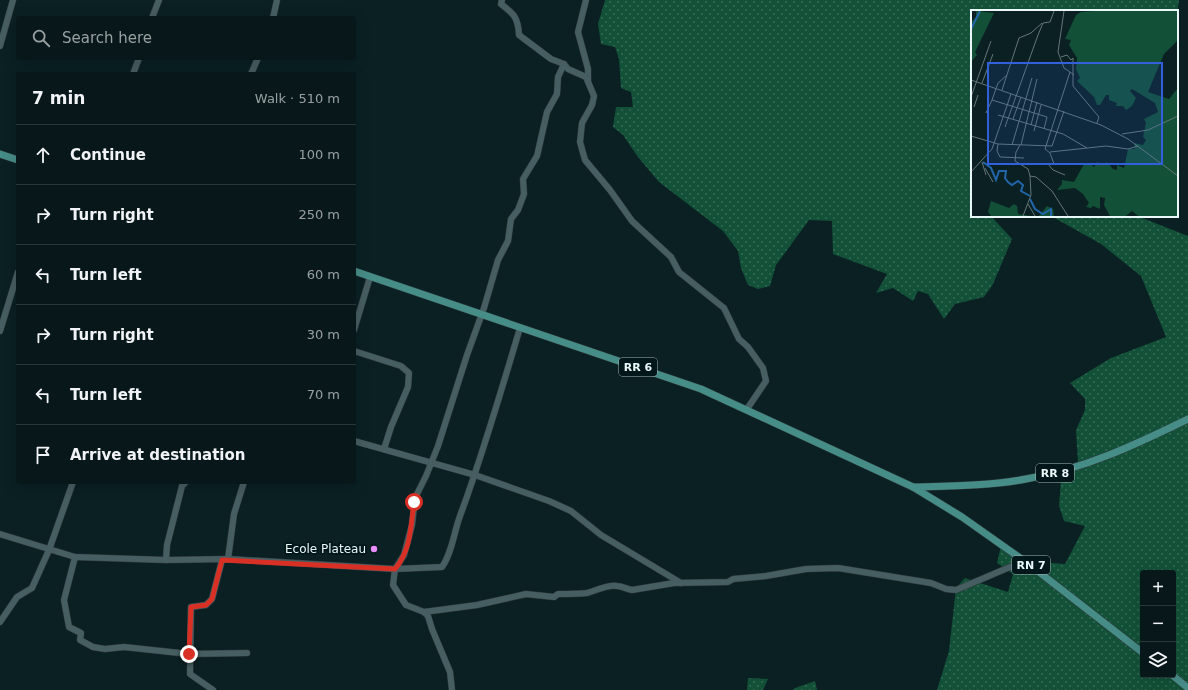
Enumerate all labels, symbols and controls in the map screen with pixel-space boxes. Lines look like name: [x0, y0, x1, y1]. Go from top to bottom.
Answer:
inset map: [971, 10, 1178, 217]
search box: [16, 16, 356, 60]
icon: search: [30, 27, 52, 49]
text: Search here: [62, 29, 152, 47]
text: 7 min: [32, 88, 85, 108]
text: Walk · 510 m: [255, 91, 340, 106]
icon: ahead: [32, 144, 54, 166]
text: Continue: [70, 146, 146, 164]
text: 100 m: [298, 147, 340, 162]
icon: right: [32, 204, 54, 226]
text: Turn right: [70, 206, 154, 224]
text: 250 m: [298, 207, 340, 222]
icon: left: [32, 264, 54, 286]
text: Turn left: [70, 266, 142, 284]
text: 60 m: [307, 267, 340, 282]
icon: right: [32, 324, 54, 346]
text: Turn right: [70, 326, 154, 344]
text: 30 m: [307, 327, 340, 342]
road number: RR 6: [619, 358, 657, 376]
icon: left: [32, 384, 54, 406]
text: Turn left: [70, 386, 142, 404]
text: 70 m: [307, 387, 340, 402]
icon: arrive: [32, 444, 54, 466]
text: Arrive at destination: [70, 446, 245, 464]
road number: RR 8: [1036, 464, 1074, 482]
route start: [405, 493, 423, 511]
place label: Ecole Plateau: [285, 542, 366, 556]
marker: Ecole Plateau: [369, 544, 379, 554]
road number: RN 7: [1012, 556, 1050, 574]
map controls: [1140, 570, 1176, 678]
button: +: [1140, 570, 1176, 606]
button: −: [1140, 606, 1176, 642]
button: layers: [1140, 642, 1176, 678]
route end: [180, 645, 198, 663]

